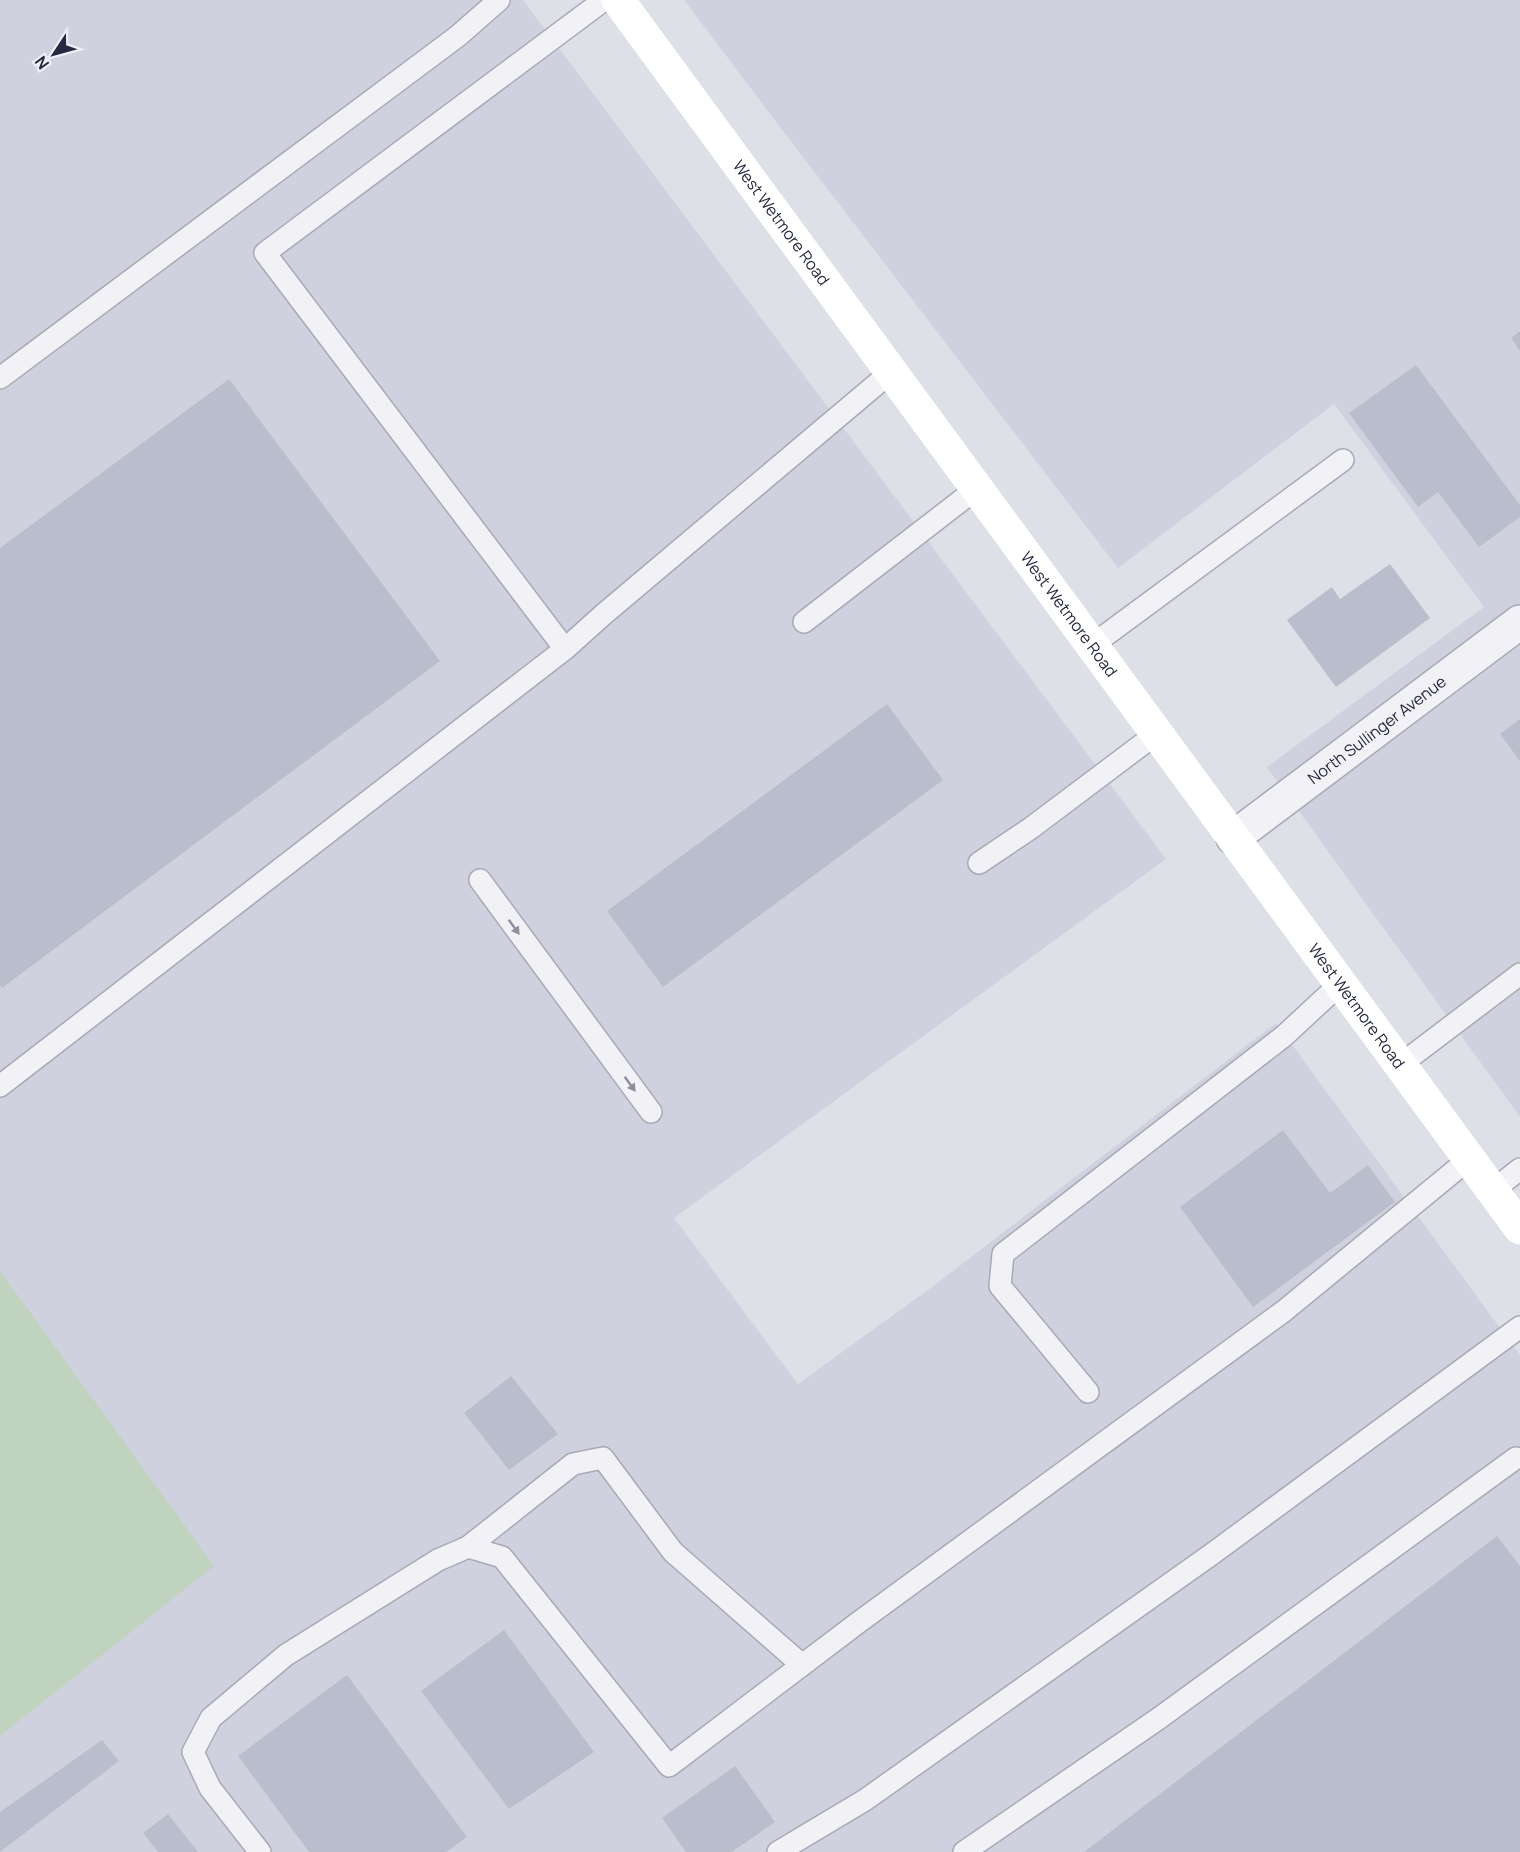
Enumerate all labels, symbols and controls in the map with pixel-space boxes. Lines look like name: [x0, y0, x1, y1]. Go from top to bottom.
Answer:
north arrow: [24, 24, 84, 84]
text: N: [30, 52, 54, 74]
street label: West Wetmore Road: [728, 155, 835, 290]
street label: West Wetmore Road: [1016, 547, 1122, 681]
street label: North Sullinger Avenue: [1303, 670, 1451, 789]
one-way arrow: [508, 920, 520, 935]
street label: West Wetmore Road: [1303, 939, 1410, 1073]
one-way arrow: [624, 1076, 637, 1092]

